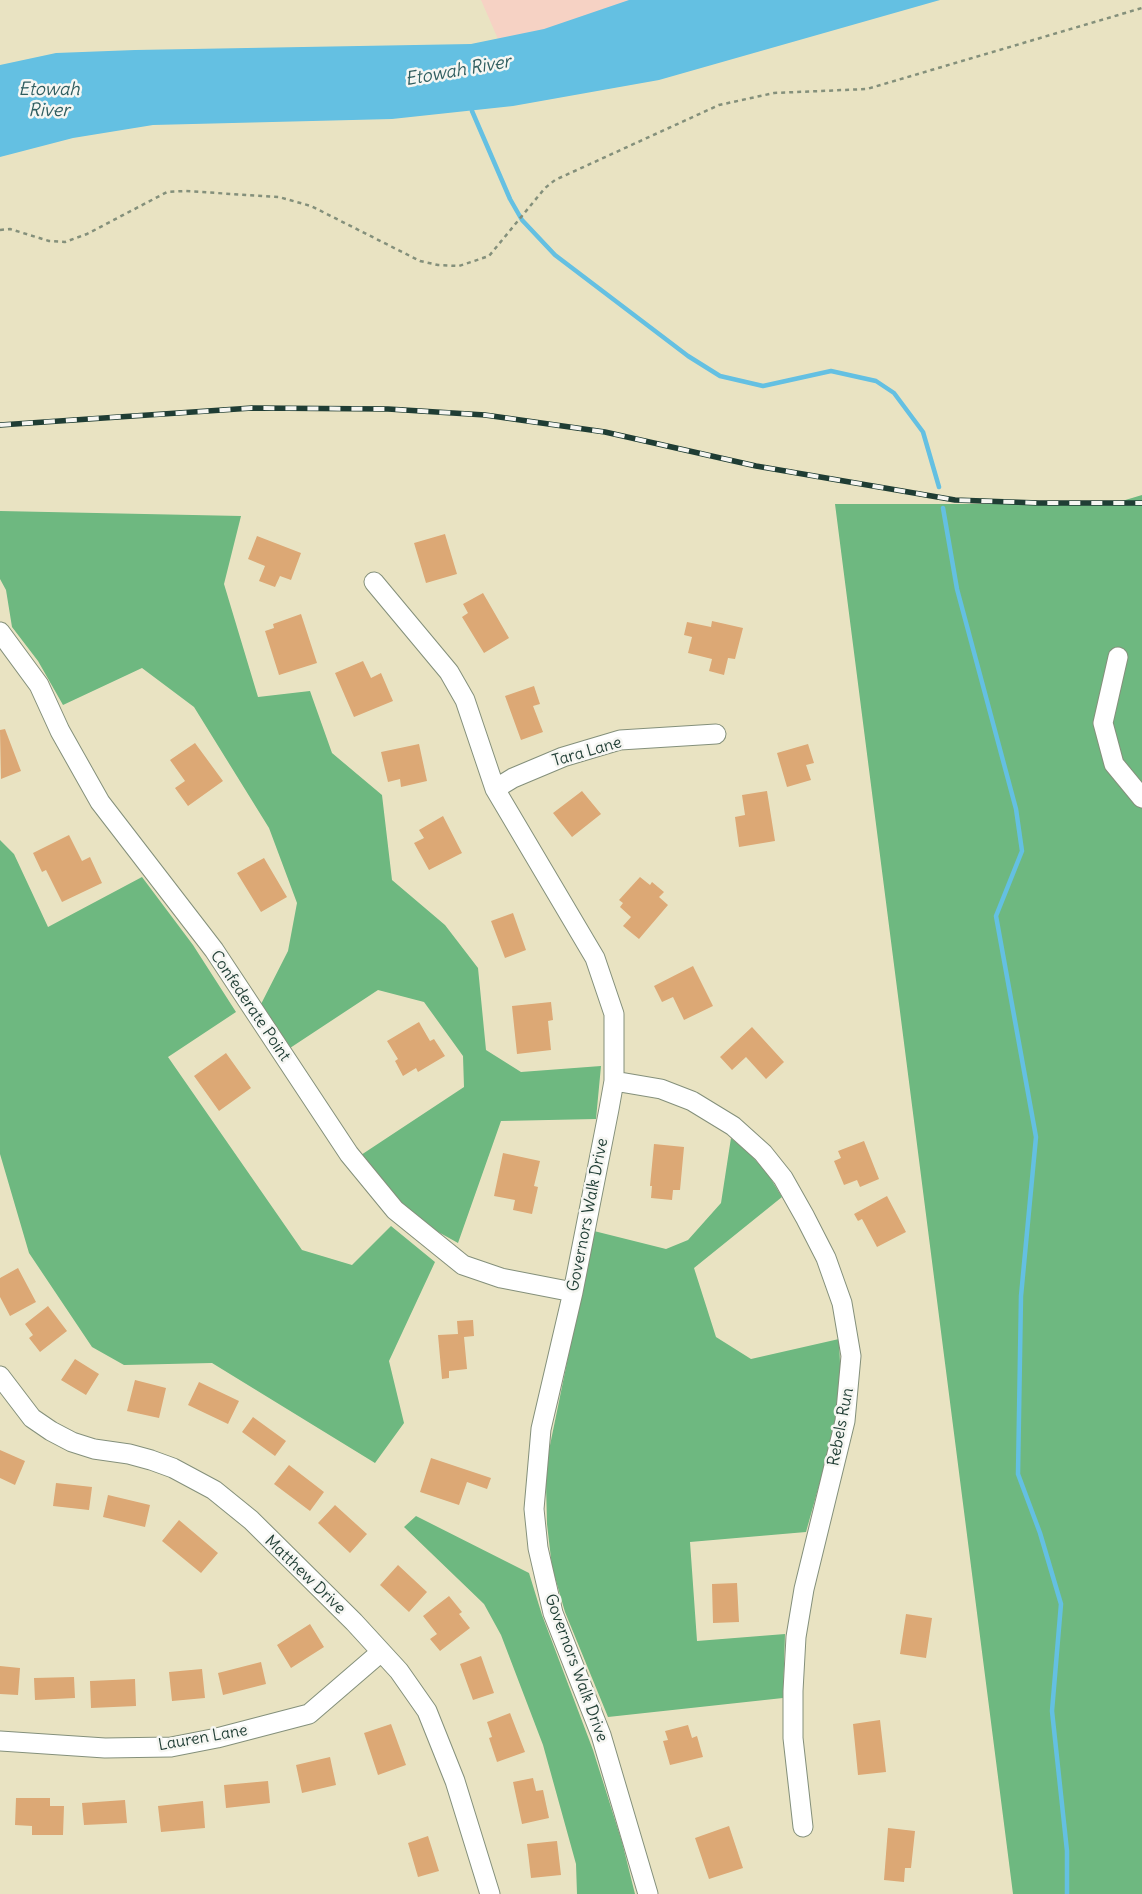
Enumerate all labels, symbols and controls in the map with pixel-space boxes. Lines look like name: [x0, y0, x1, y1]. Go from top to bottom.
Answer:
water label: Etowah River: [403, 51, 513, 91]
water label: Etowah River: [18, 79, 80, 122]
street label: Tara Lane: [550, 733, 624, 771]
street label: Confederate Point: [206, 947, 294, 1065]
street label: Governors Walk Drive: [564, 1137, 612, 1293]
street label: Rebels Run: [824, 1386, 858, 1468]
street label: Matthew Drive: [261, 1532, 349, 1618]
street label: Governors Walk Drive: [540, 1591, 612, 1745]
street label: Lauren Lane: [157, 1721, 249, 1755]

